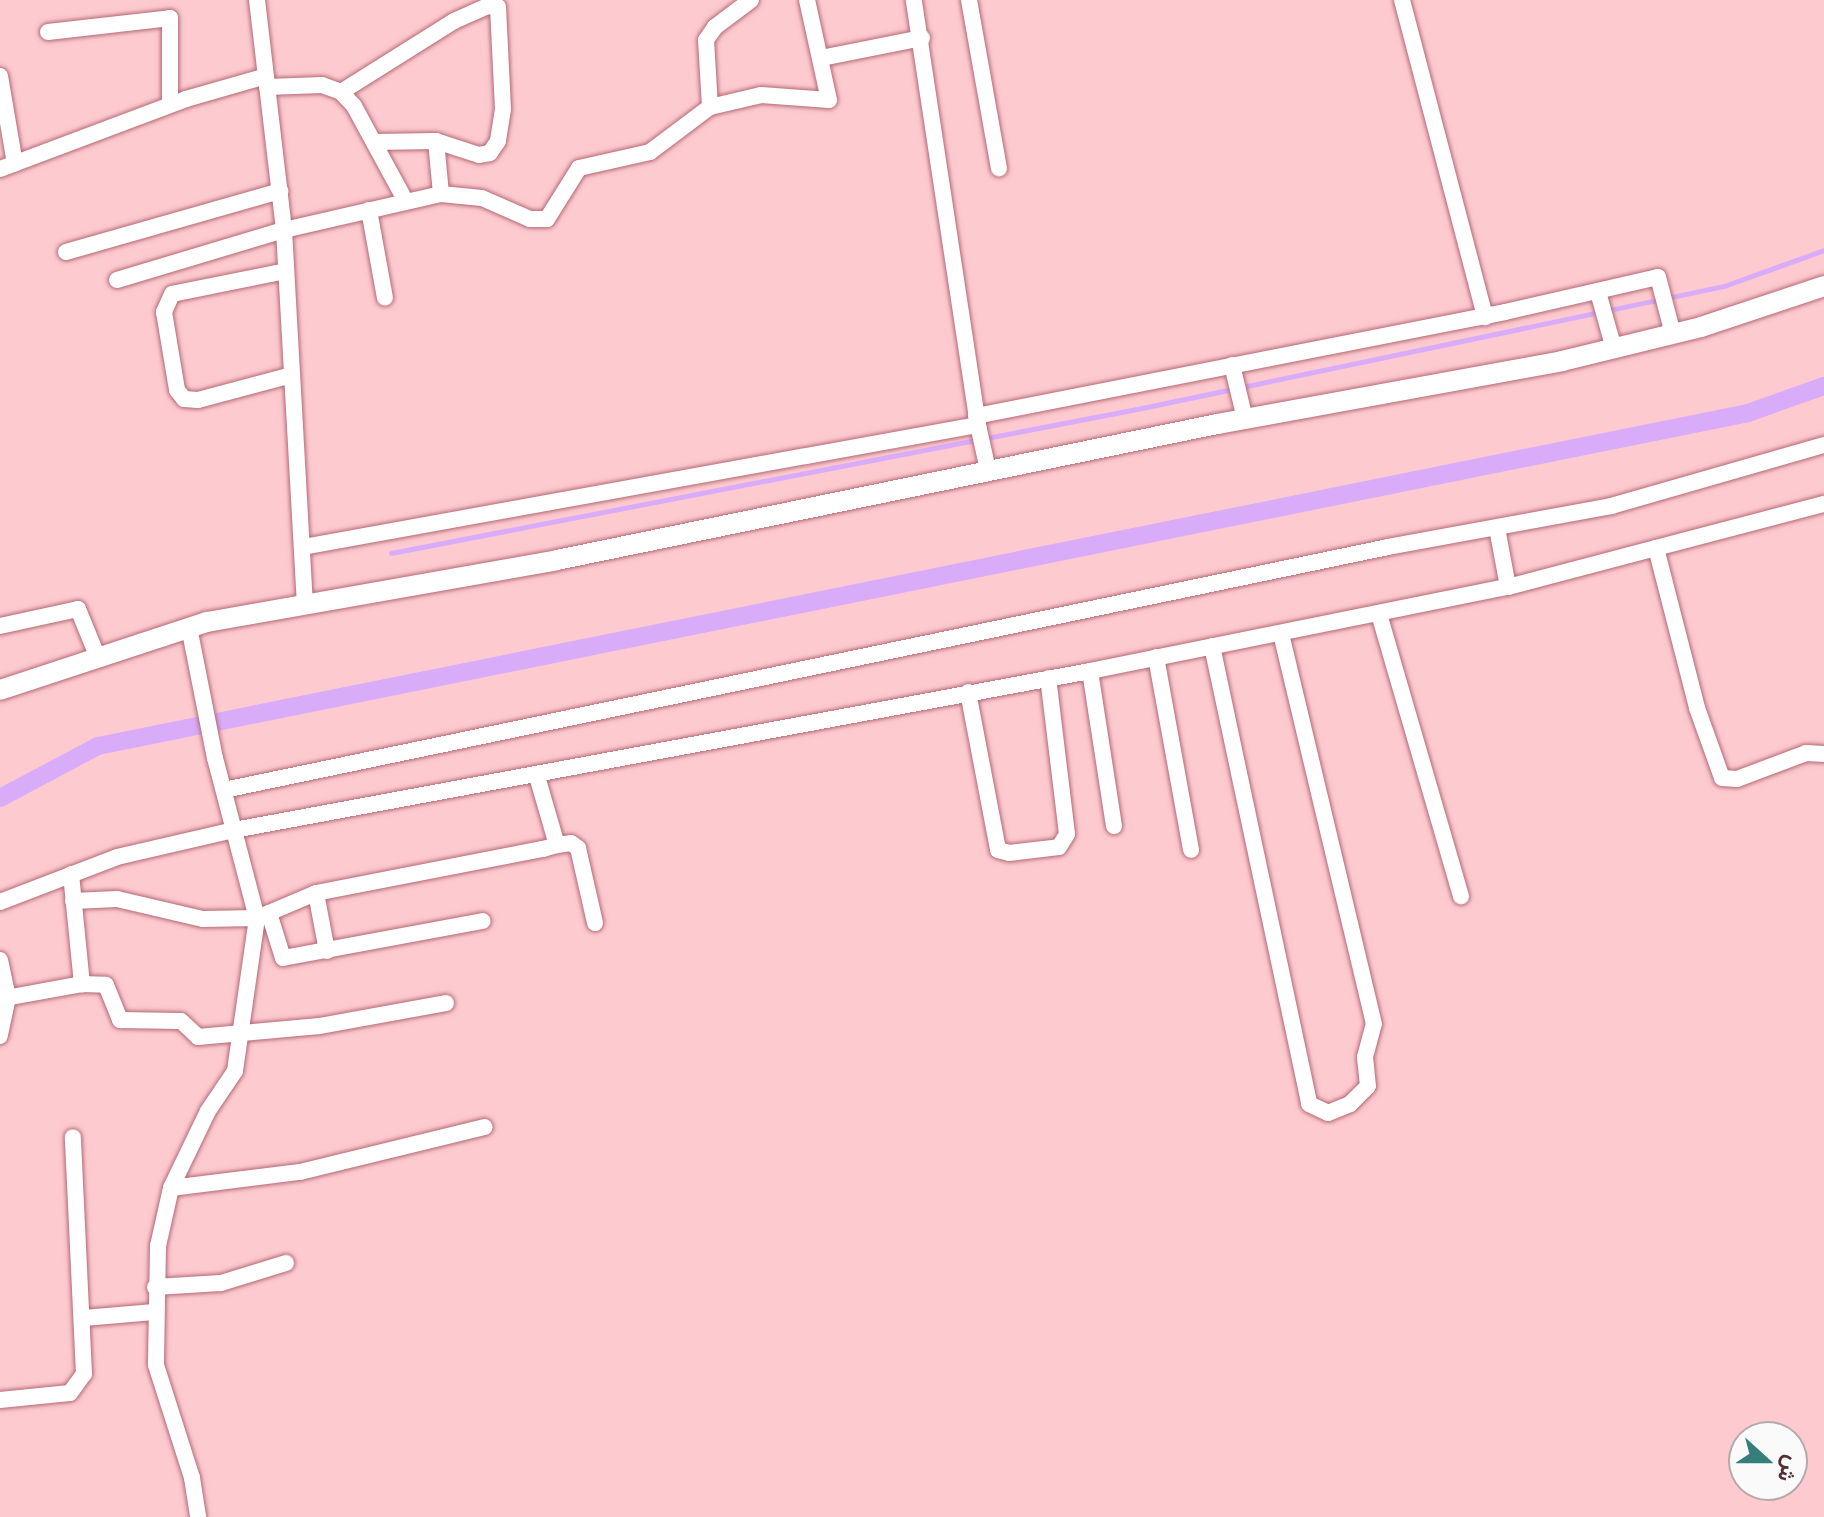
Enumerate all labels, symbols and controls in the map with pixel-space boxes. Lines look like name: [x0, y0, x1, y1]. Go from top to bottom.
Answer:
north arrow: [1728, 1421, 1808, 1501]
text: ش: [1772, 1452, 1806, 1486]

